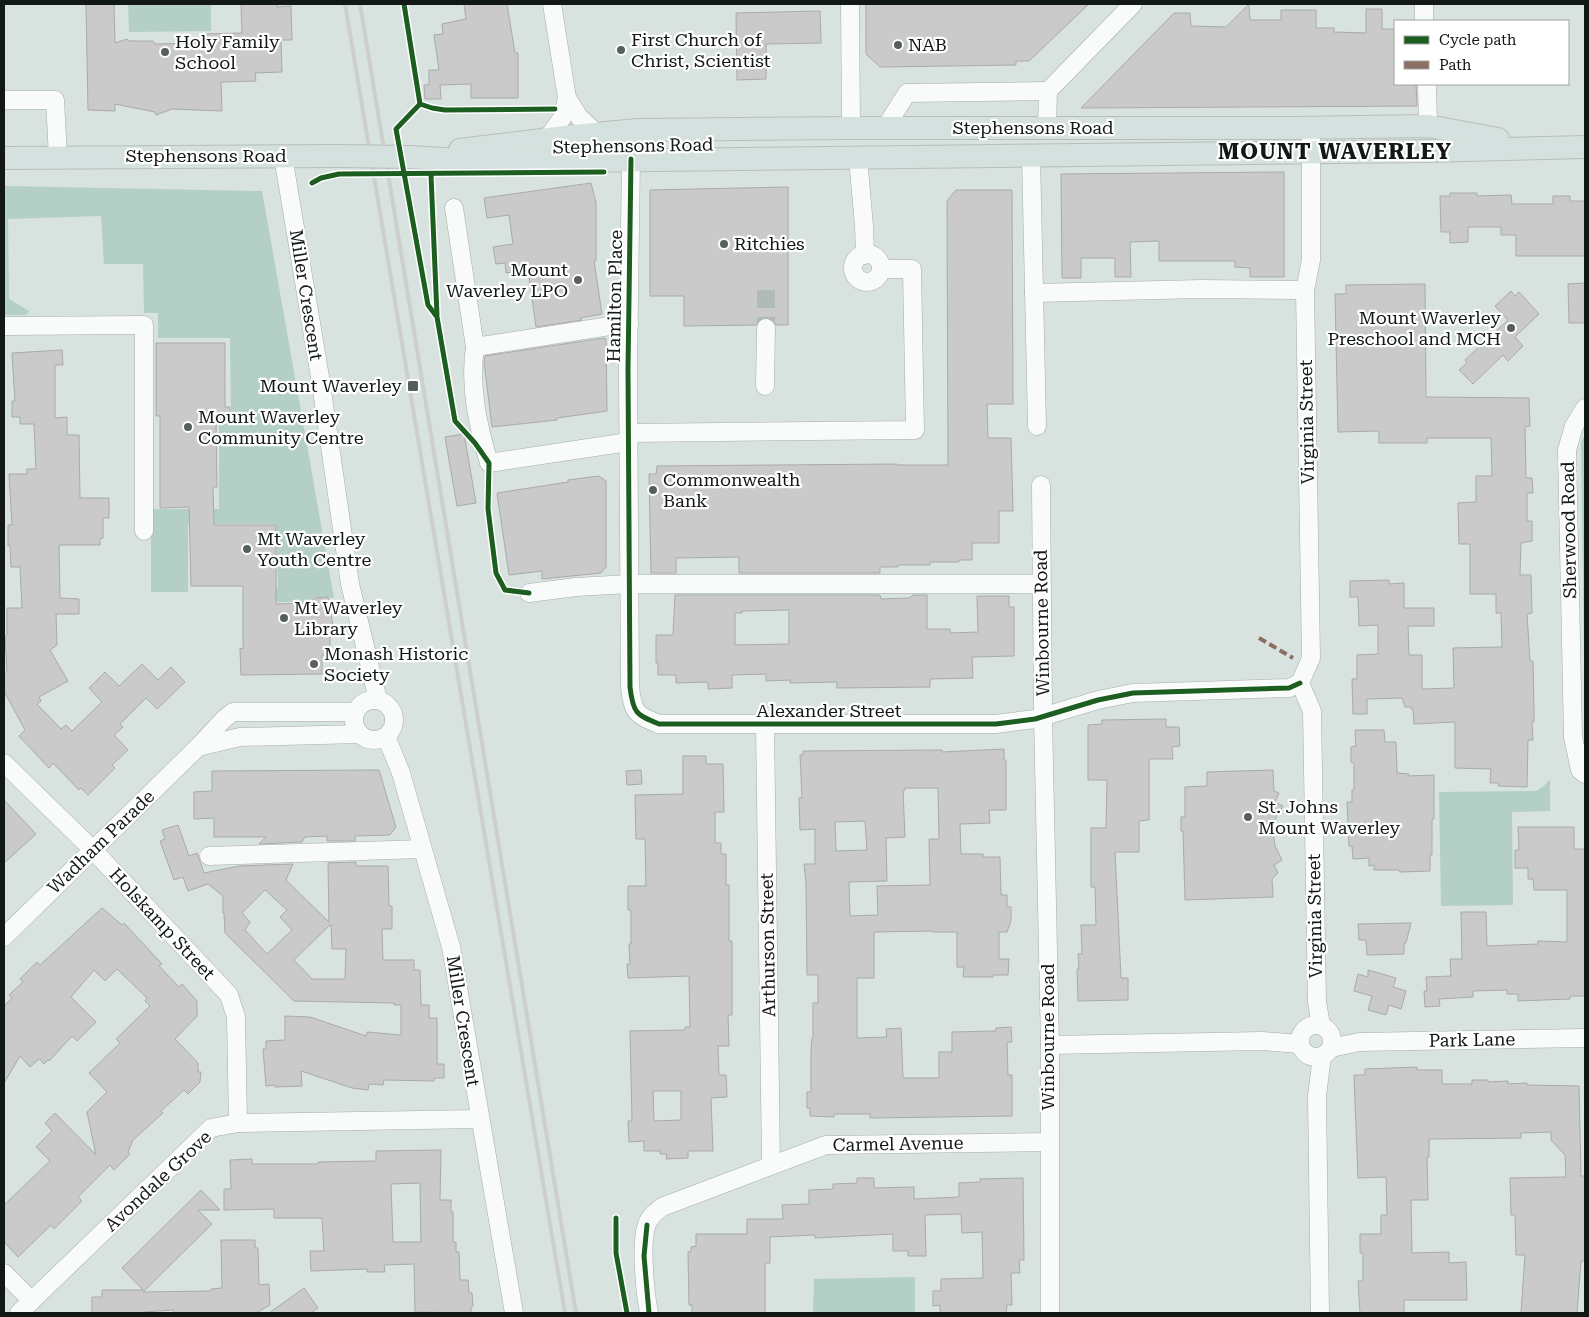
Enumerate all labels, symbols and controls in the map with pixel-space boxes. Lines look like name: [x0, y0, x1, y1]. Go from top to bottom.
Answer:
legend: [1394, 20, 1569, 85]
place label: First Church of Christ, Scientist: [631, 29, 771, 71]
place label: Holy Family School: [175, 31, 280, 73]
text: Cycle path: [1439, 31, 1517, 49]
place label: NAB: [908, 34, 947, 55]
marker: NAB: [892, 39, 904, 51]
marker: First Church of Christ, Scientist: [615, 44, 627, 56]
marker: Holy Family School: [159, 46, 171, 58]
text: Path: [1439, 56, 1472, 74]
street label: Stephensons Road: [953, 117, 1114, 138]
street label: Stephensons Road: [552, 134, 714, 157]
district label: MOUNT WAVERLEY: [1218, 139, 1452, 164]
street label: Stephensons Road: [126, 145, 287, 166]
street label: Miller Crescent: [286, 228, 327, 362]
street label: Hamilton Place: [603, 229, 626, 362]
place label: Ritchies: [734, 233, 805, 254]
marker: Ritchies: [718, 238, 730, 250]
place label: Mount Waverley LPO: [446, 259, 568, 301]
marker: Mount Waverley LPO: [572, 274, 584, 286]
place label: Mount Waverley Preschool and MCH: [1327, 307, 1501, 349]
marker: Mount Waverley Preschool and MCH: [1505, 322, 1517, 334]
street label: Virginia Street: [1295, 359, 1318, 485]
place label: Mount Waverley: [260, 375, 402, 396]
marker: Mount Waverley: [406, 379, 420, 393]
place label: Mount Waverley Community Centre: [198, 406, 364, 448]
marker: Mount Waverley Community Centre: [182, 421, 194, 433]
street label: Sherwood Road: [1557, 461, 1580, 599]
place label: Commonwealth Bank: [663, 469, 801, 511]
marker: Commonwealth Bank: [647, 484, 659, 496]
place label: Mt Waverley Youth Centre: [257, 528, 372, 570]
marker: Mt Waverley Youth Centre: [241, 543, 253, 555]
street label: Winbourne Road: [1030, 549, 1053, 697]
place label: Mt Waverley Library: [294, 597, 403, 639]
marker: Mt Waverley Library: [278, 612, 290, 624]
place label: Monash Historic Society: [324, 643, 468, 685]
marker: Monash Historic Society: [308, 658, 320, 670]
street label: Alexander Street: [757, 700, 902, 721]
street label: Wadham Parade: [43, 785, 158, 898]
place label: St. Johns Mount Waverley: [1258, 796, 1401, 838]
marker: St. Johns Mount Waverley: [1242, 811, 1254, 823]
street label: Virginia Street: [1303, 853, 1326, 979]
street label: Holskamp Street: [105, 864, 220, 984]
street label: Arthurson Street: [756, 872, 779, 1017]
street label: Miller Crescent: [443, 954, 484, 1088]
street label: Winbourne Road: [1037, 963, 1058, 1110]
street label: Park Lane: [1428, 1028, 1516, 1051]
street label: Avondale Grove: [100, 1126, 215, 1235]
street label: Carmel Avenue: [832, 1132, 964, 1155]

